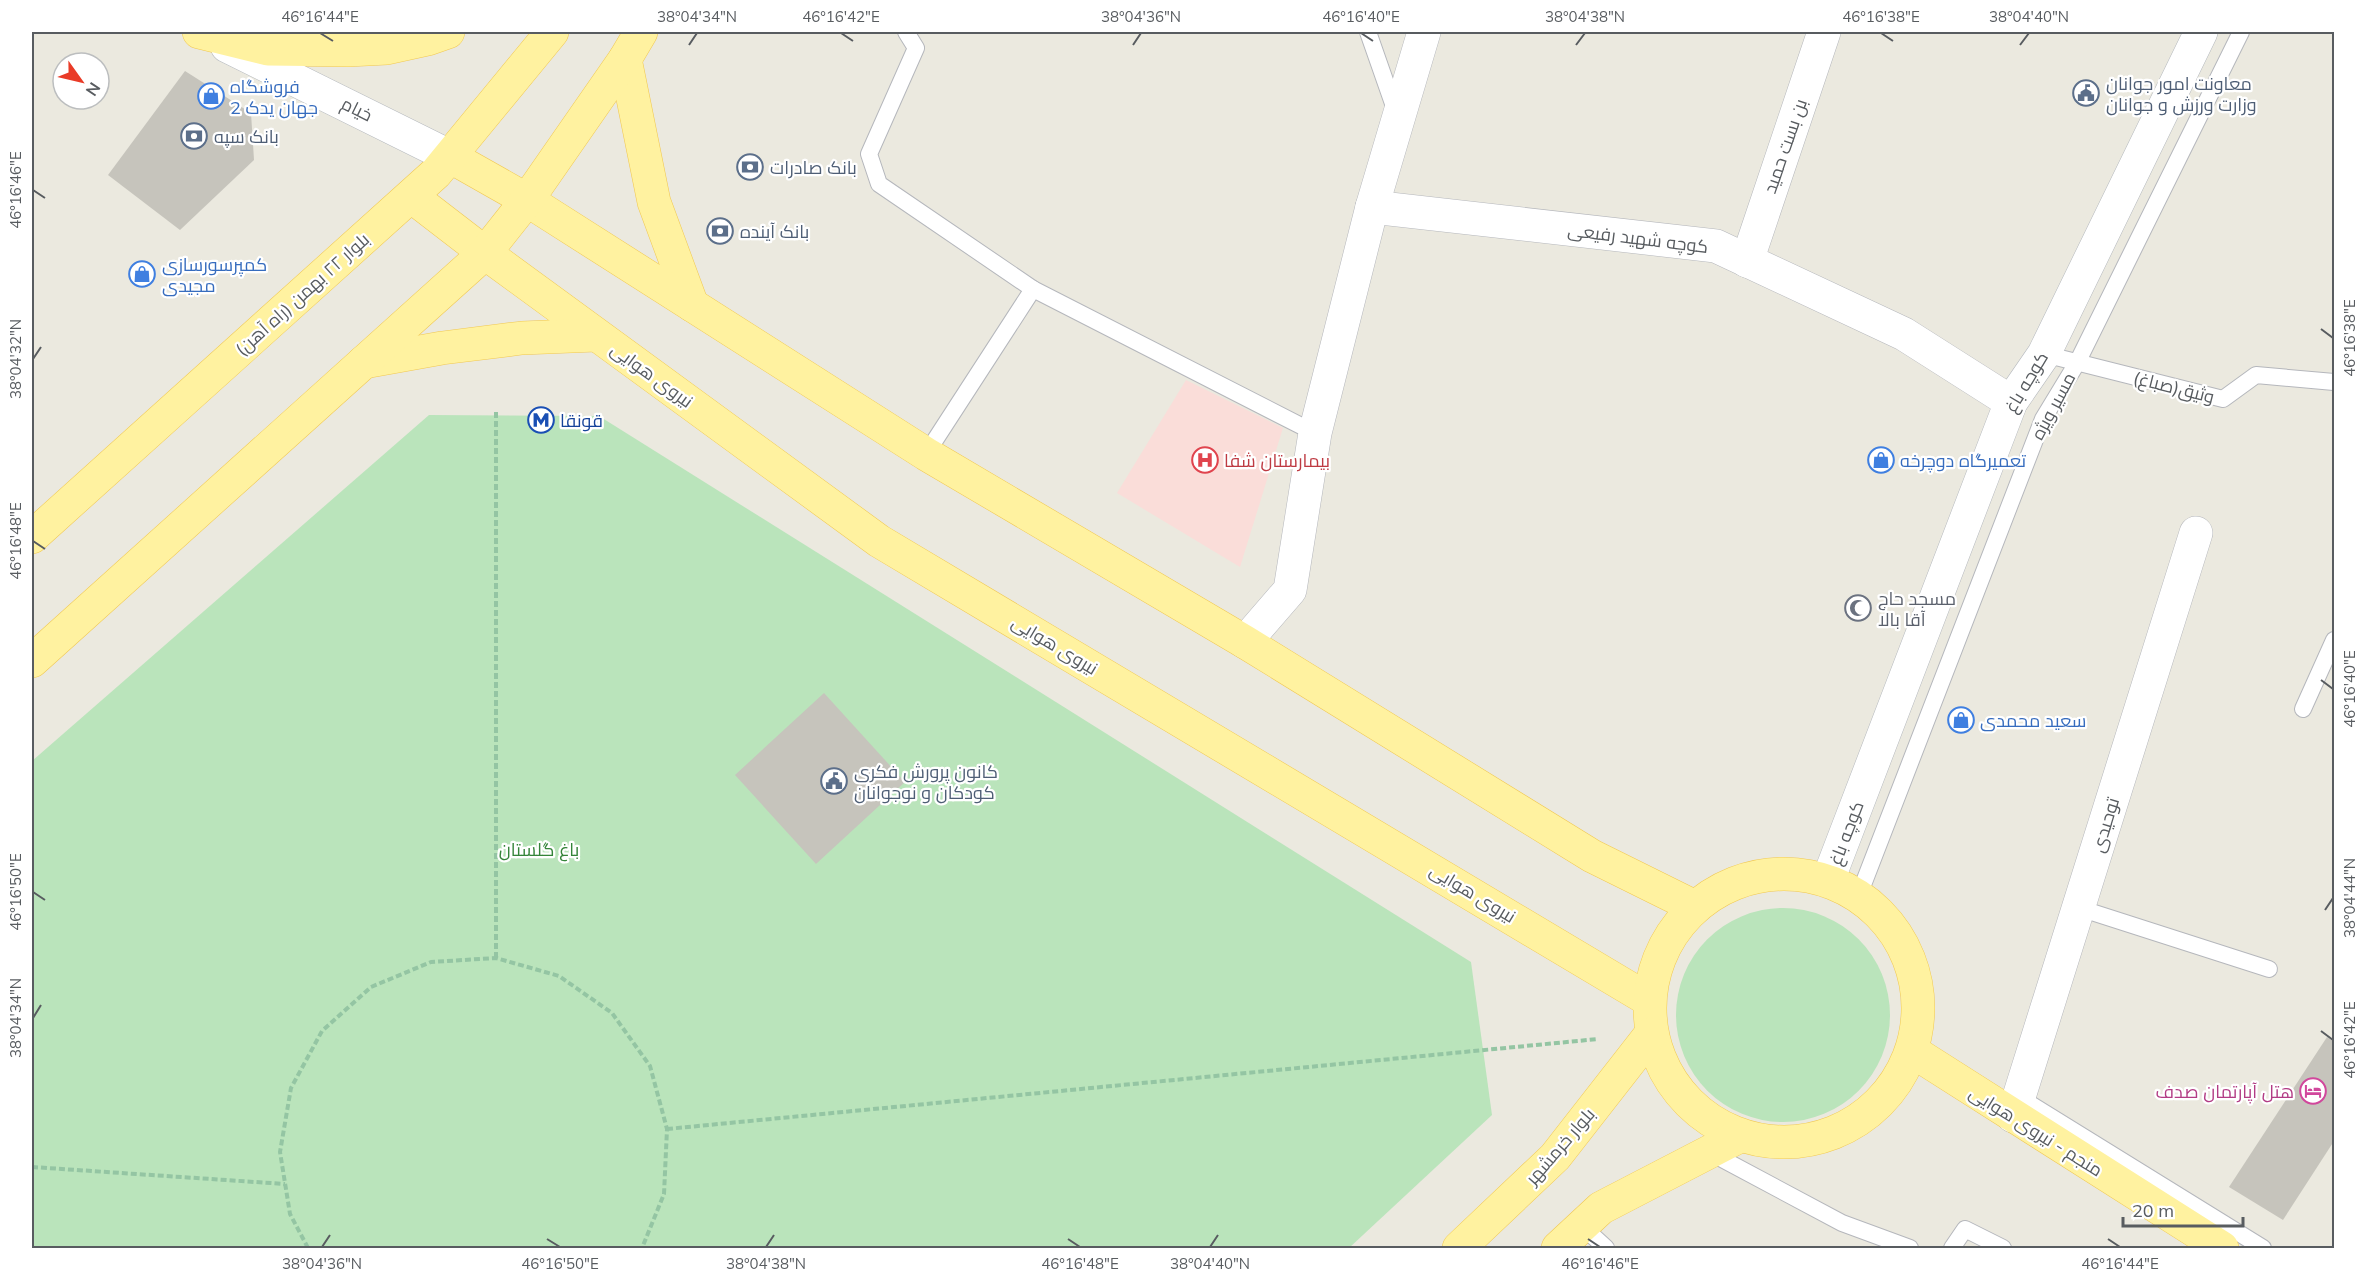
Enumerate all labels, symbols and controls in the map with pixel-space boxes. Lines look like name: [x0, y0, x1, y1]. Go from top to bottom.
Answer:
text: 46°16'44"E: [281, 7, 359, 26]
text: 38°04'34"N: [657, 7, 737, 26]
text: 46°16'42"E: [802, 7, 880, 26]
text: 38°04'36"N: [1101, 7, 1181, 26]
text: 46°16'40"E: [1322, 7, 1400, 26]
text: 38°04'38"N: [1545, 7, 1625, 26]
text: 46°16'38"E: [1842, 7, 1920, 26]
text: 38°04'40"N: [1989, 7, 2069, 26]
north arrow: [51, 51, 111, 111]
place label: معاونت امور جوانان وزارت ورزش و جوانان: [2106, 72, 2257, 116]
place label: فروشگاه جهان یدک 2: [230, 75, 318, 119]
public building icon: معاونت امور جوانان وزارت ورزش و جوانان: [2071, 78, 2101, 108]
text: N: [82, 79, 105, 100]
shop icon: فروشگاه جهان یدک 2: [196, 81, 226, 111]
street label: خیام: [337, 92, 376, 127]
street label: بن بست حمید: [1758, 96, 1812, 196]
bank icon: بانک سپه: [179, 121, 209, 151]
place label: بانک سپه: [214, 125, 279, 148]
text: 46°16'46"E: [6, 151, 25, 229]
bank icon: بانک صادرات: [735, 152, 765, 182]
place label: بانک صادرات: [770, 156, 857, 179]
bank icon: بانک آینده: [705, 216, 735, 246]
street label: کوچه شهید رفیعی: [1566, 218, 1710, 259]
place label: بانک آینده: [740, 220, 809, 243]
street label: بلوار ۲۲ بهمن (راه آهن): [230, 228, 374, 360]
place label: کمپرسورسازی مجیدی: [162, 253, 267, 297]
shop icon: کمپرسورسازی مجیدی: [127, 259, 157, 289]
text: 46°16'38"E: [2340, 299, 2359, 377]
text: 38°04'32"N: [6, 319, 25, 399]
street label: نیروی هوایی: [606, 337, 698, 413]
street label: کوچه باغ: [1999, 347, 2054, 417]
street label: وثیق(صباغ): [2131, 366, 2217, 409]
street label: مسیر ویژه: [2026, 368, 2080, 444]
metro station icon: قونقا: [526, 405, 556, 435]
place label: قونقا: [560, 409, 603, 432]
hospital icon: بیمارستان شفا: [1190, 445, 1220, 475]
shop icon: تعمیرگاه دوچرخه: [1866, 445, 1896, 475]
place label: بیمارستان شفا: [1224, 449, 1330, 472]
place label: تعمیرگاه دوچرخه: [1900, 449, 2026, 473]
text: 46°16'48"E: [6, 502, 25, 580]
place label: مسجد حاج آقا بالا: [1878, 587, 1956, 631]
mosque icon: مسجد حاج آقا بالا: [1843, 593, 1873, 623]
street label: نیروی هوایی: [1008, 610, 1102, 680]
text: 46°16'40"E: [2340, 650, 2359, 728]
shop icon: سعید محمدی: [1946, 705, 1976, 735]
place label: سعید محمدی: [1980, 709, 2086, 732]
place label: کانون پرورش فکری کودکان و نوجوانان: [854, 760, 998, 804]
public building icon: کانون پرورش فکری کودکان و نوجوانان: [819, 766, 849, 796]
street label: توحیدی: [2086, 795, 2124, 855]
street label: کوچه باغ: [1823, 798, 1870, 869]
park label: باغ گلستان: [499, 838, 579, 862]
text: 46°16'50"E: [6, 853, 25, 931]
street label: نیروی هوایی: [1426, 858, 1520, 928]
text: 38°04'44"N: [2340, 858, 2359, 938]
text: 38°04'34"N: [6, 978, 25, 1058]
text: 46°16'42"E: [2340, 1001, 2359, 1079]
hotel icon: هتل آپارتمان صدف: [2298, 1076, 2328, 1106]
place label: هتل آپارتمان صدف: [2155, 1080, 2294, 1104]
street label: منجم - نیروی هوایی: [1964, 1081, 2107, 1182]
street label: بلوار خرمشهر: [1520, 1103, 1600, 1190]
scale bar: [2123, 1190, 2243, 1228]
text: 20 m: [2132, 1199, 2174, 1222]
text: 38°04'36"N: [282, 1254, 362, 1273]
text: 46°16'50"E: [521, 1254, 599, 1273]
text: 38°04'38"N: [726, 1254, 806, 1273]
text: 46°16'48"E: [1041, 1254, 1119, 1273]
text: 38°04'40"N: [1170, 1254, 1250, 1273]
text: 46°16'46"E: [1561, 1254, 1639, 1273]
text: 46°16'44"E: [2081, 1254, 2159, 1273]

